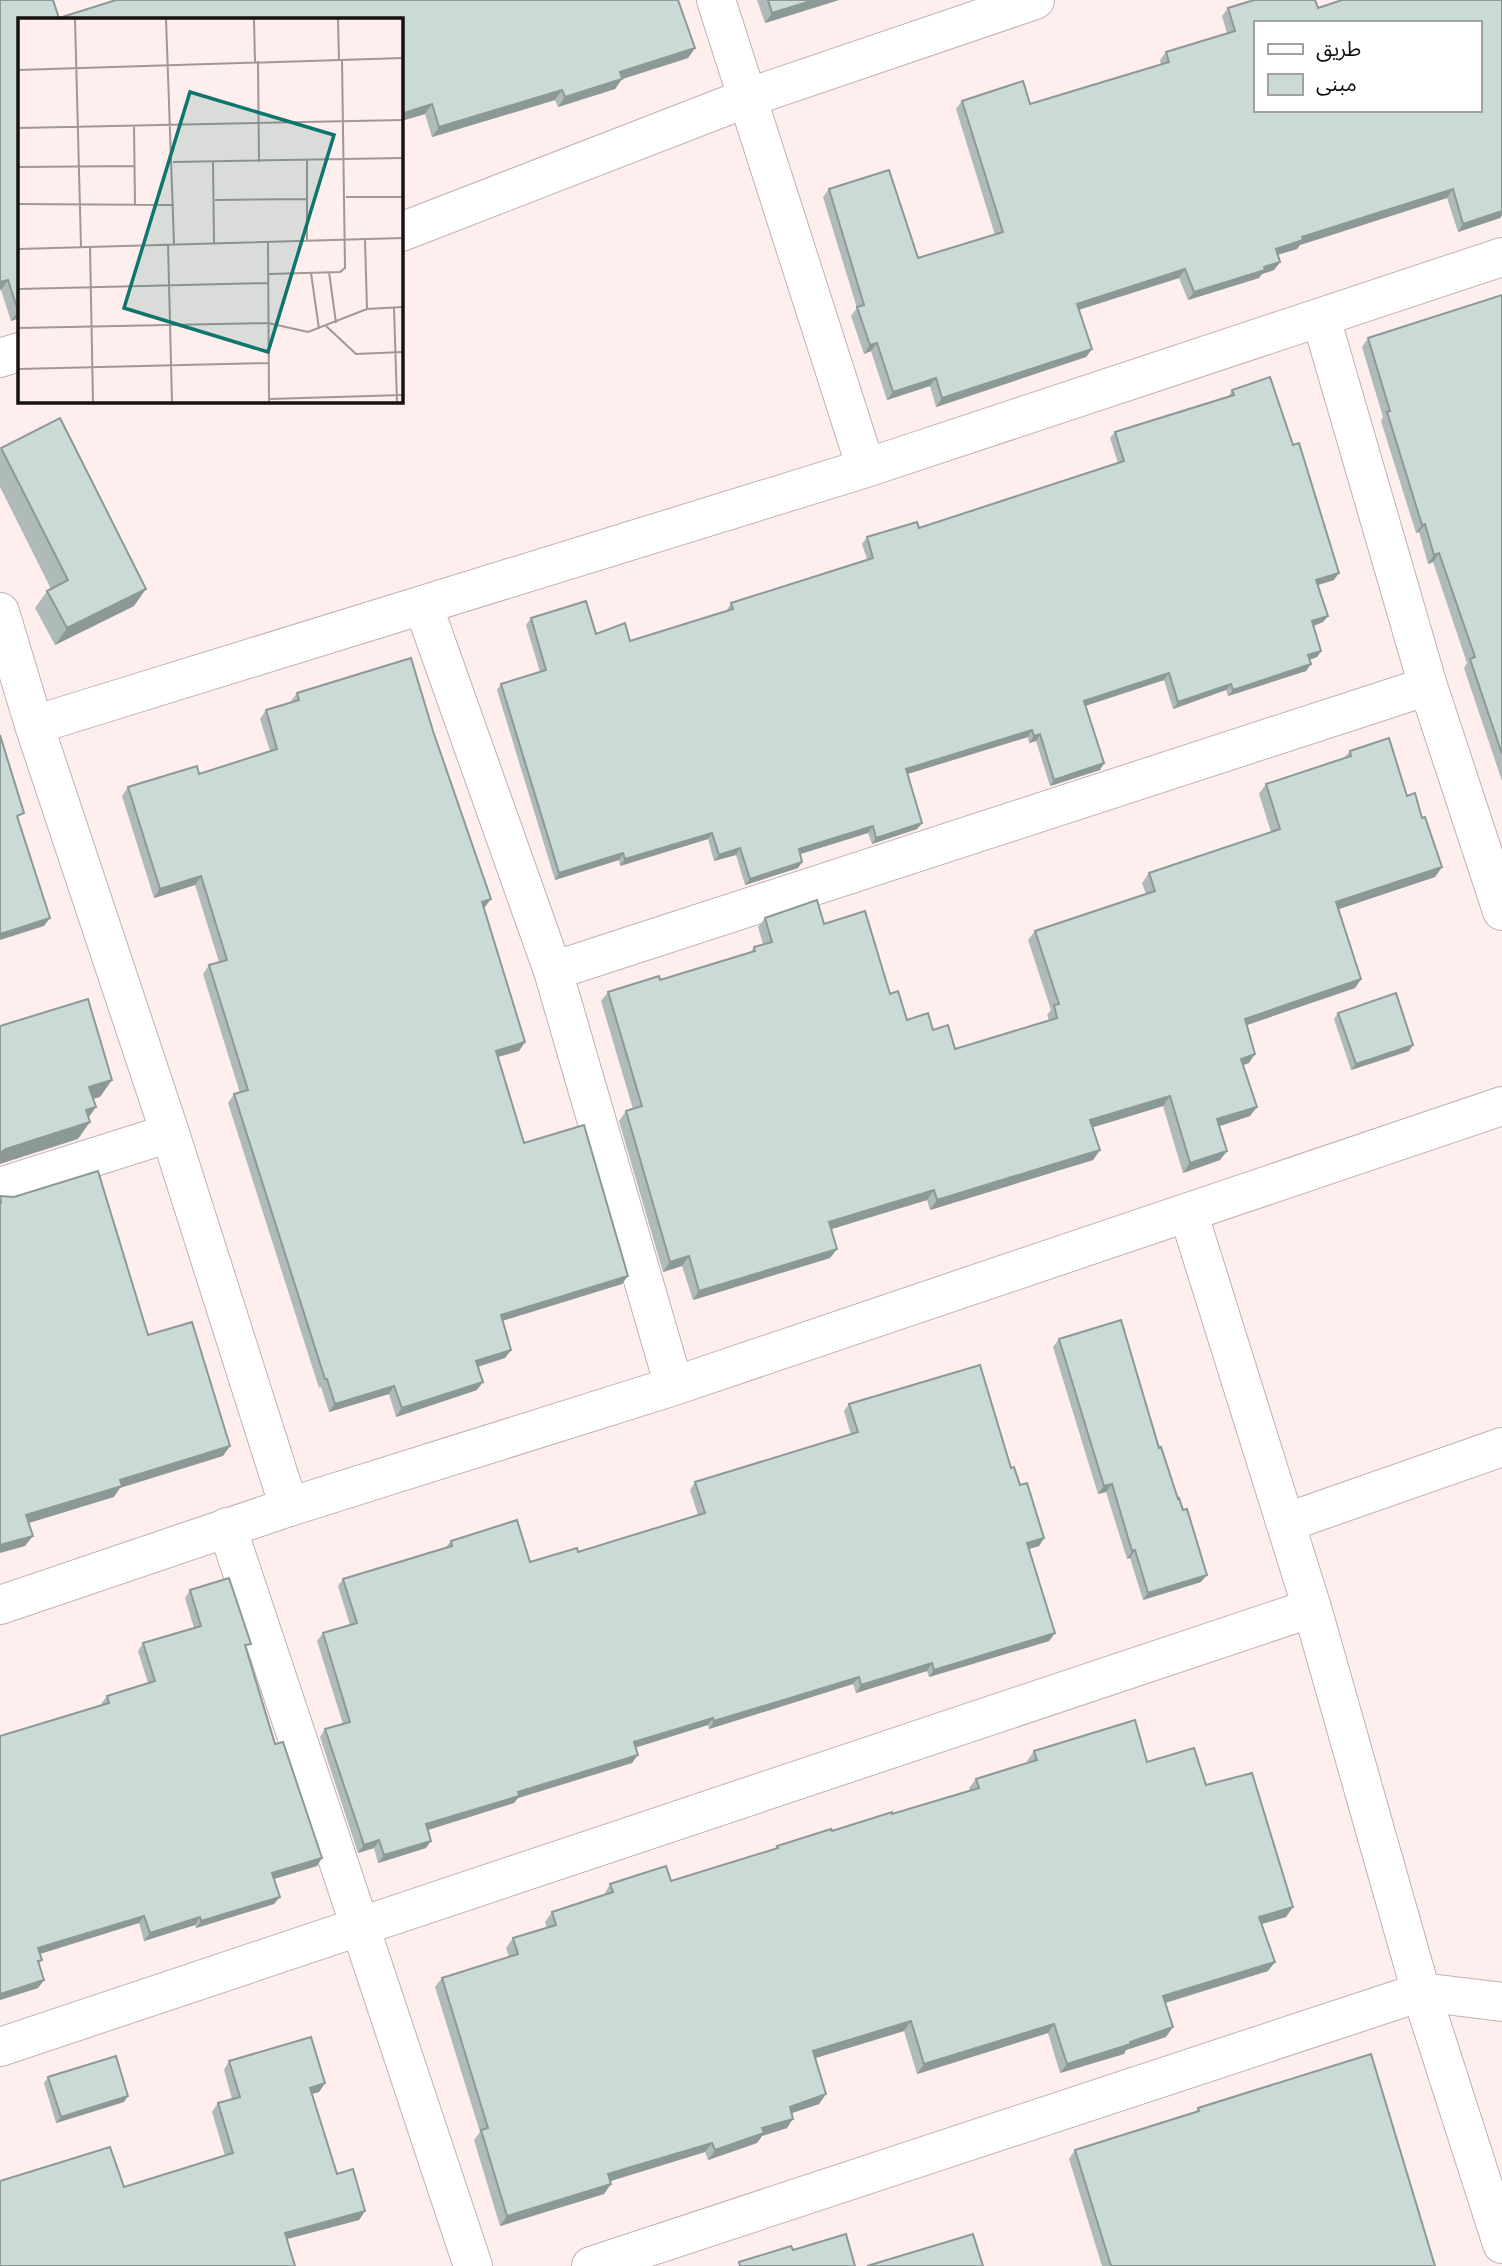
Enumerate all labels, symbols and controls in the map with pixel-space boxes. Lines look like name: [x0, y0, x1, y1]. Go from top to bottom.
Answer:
inset map: [18, 18, 402, 402]
legend: [1254, 21, 1481, 112]
text: طريق: [1316, 35, 1361, 62]
text: مبنى: [1316, 70, 1357, 97]

